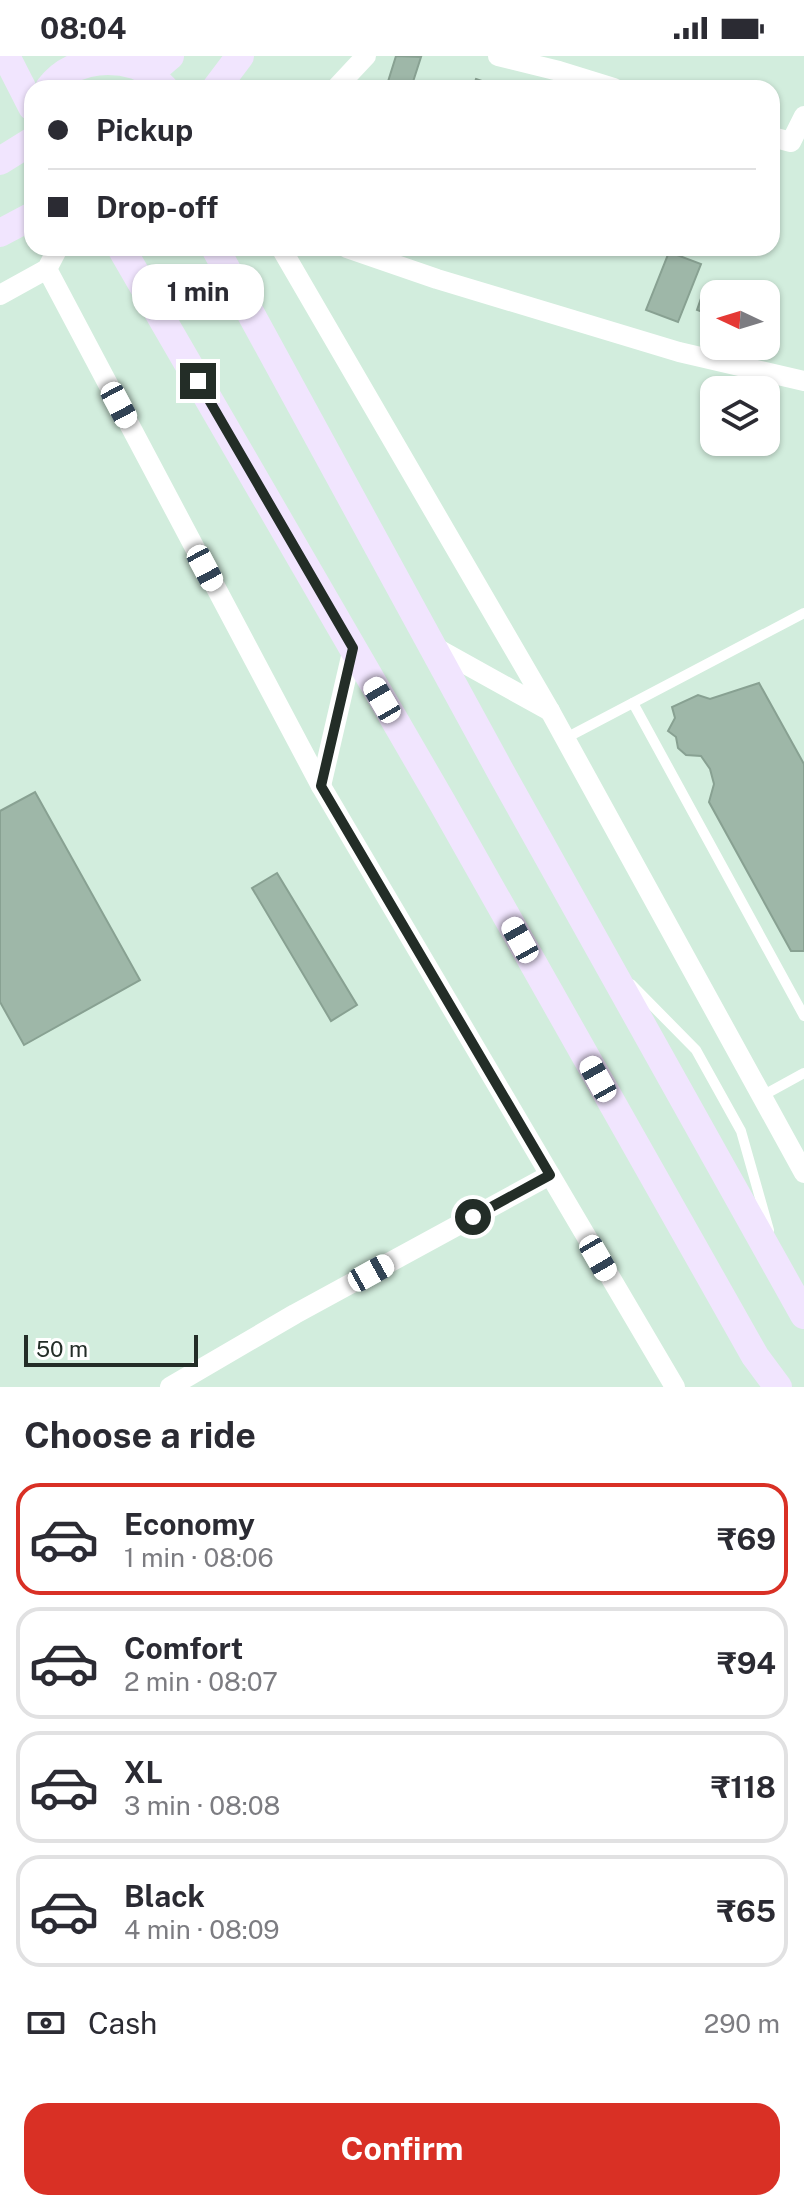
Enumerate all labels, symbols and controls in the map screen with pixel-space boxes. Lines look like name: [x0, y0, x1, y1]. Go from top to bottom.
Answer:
text: 08:04: [40, 10, 126, 46]
text: Pickup: [96, 112, 193, 148]
text: Drop-off: [96, 189, 218, 225]
callout: 1 min: [132, 265, 264, 321]
text: 1 min: [167, 276, 229, 307]
north arrow: [700, 280, 780, 360]
map controls: [700, 280, 780, 456]
route end: [180, 363, 216, 399]
button: layers: [700, 376, 780, 456]
car: [97, 378, 141, 432]
car: [183, 541, 227, 595]
car: [360, 673, 404, 727]
car: [498, 913, 542, 967]
car: [576, 1052, 620, 1106]
route start: [455, 1199, 491, 1235]
car: [576, 1231, 620, 1285]
car: [344, 1251, 398, 1295]
scale bar: [24, 1331, 198, 1367]
text: 50 m: [36, 1336, 88, 1362]
text: Choose a ride: [24, 1414, 256, 1456]
icon: car: [28, 1503, 100, 1575]
text: Economy: [124, 1506, 255, 1542]
text: ₹69: [717, 1521, 776, 1557]
text: 1 min · 08:06: [124, 1542, 274, 1573]
icon: car: [28, 1627, 100, 1699]
text: Comfort: [124, 1630, 243, 1666]
text: ₹94: [717, 1645, 776, 1681]
text: 2 min · 08:07: [124, 1666, 278, 1697]
icon: car: [28, 1751, 100, 1823]
text: XL: [124, 1754, 163, 1790]
text: ₹118: [711, 1769, 776, 1805]
text: 3 min · 08:08: [124, 1790, 280, 1821]
icon: car: [28, 1875, 100, 1947]
text: Black: [124, 1878, 205, 1914]
text: ₹65: [717, 1893, 776, 1929]
text: 4 min · 08:09: [124, 1914, 280, 1945]
icon: cash: [24, 2001, 68, 2045]
text: Cash: [88, 2005, 157, 2041]
text: 290 m: [704, 2008, 780, 2039]
button: Confirm: [24, 2103, 780, 2195]

